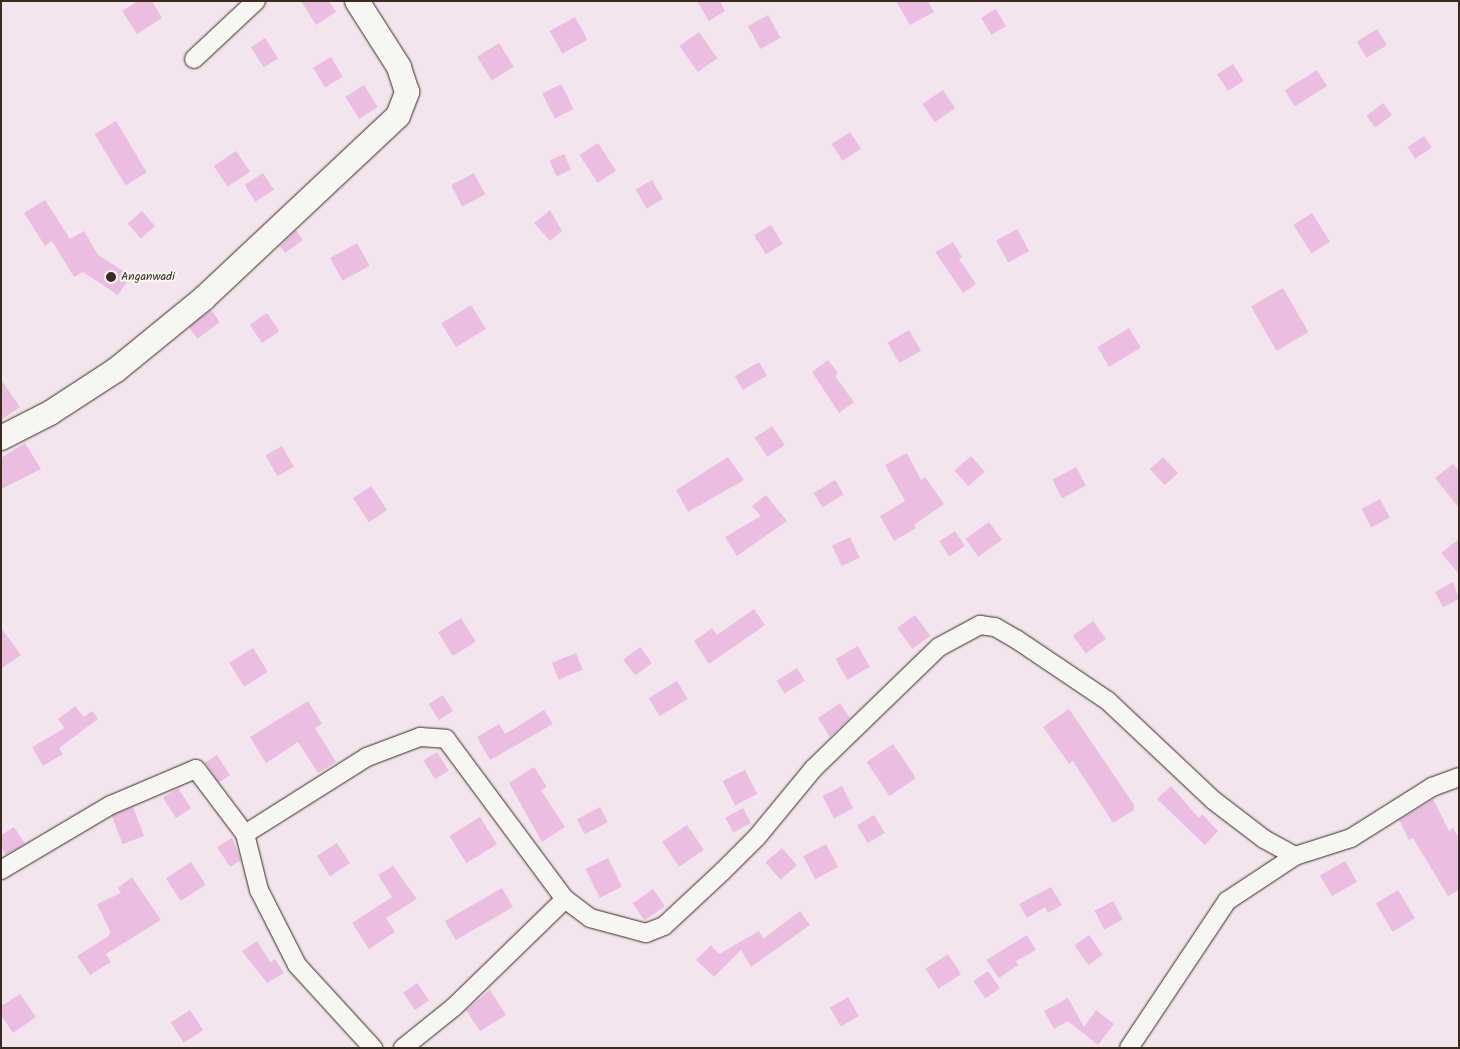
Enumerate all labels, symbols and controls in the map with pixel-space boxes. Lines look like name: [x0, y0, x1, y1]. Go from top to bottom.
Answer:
place label: Anganwadi: [121, 270, 175, 284]
marker: Anganwadi: [105, 271, 117, 283]

